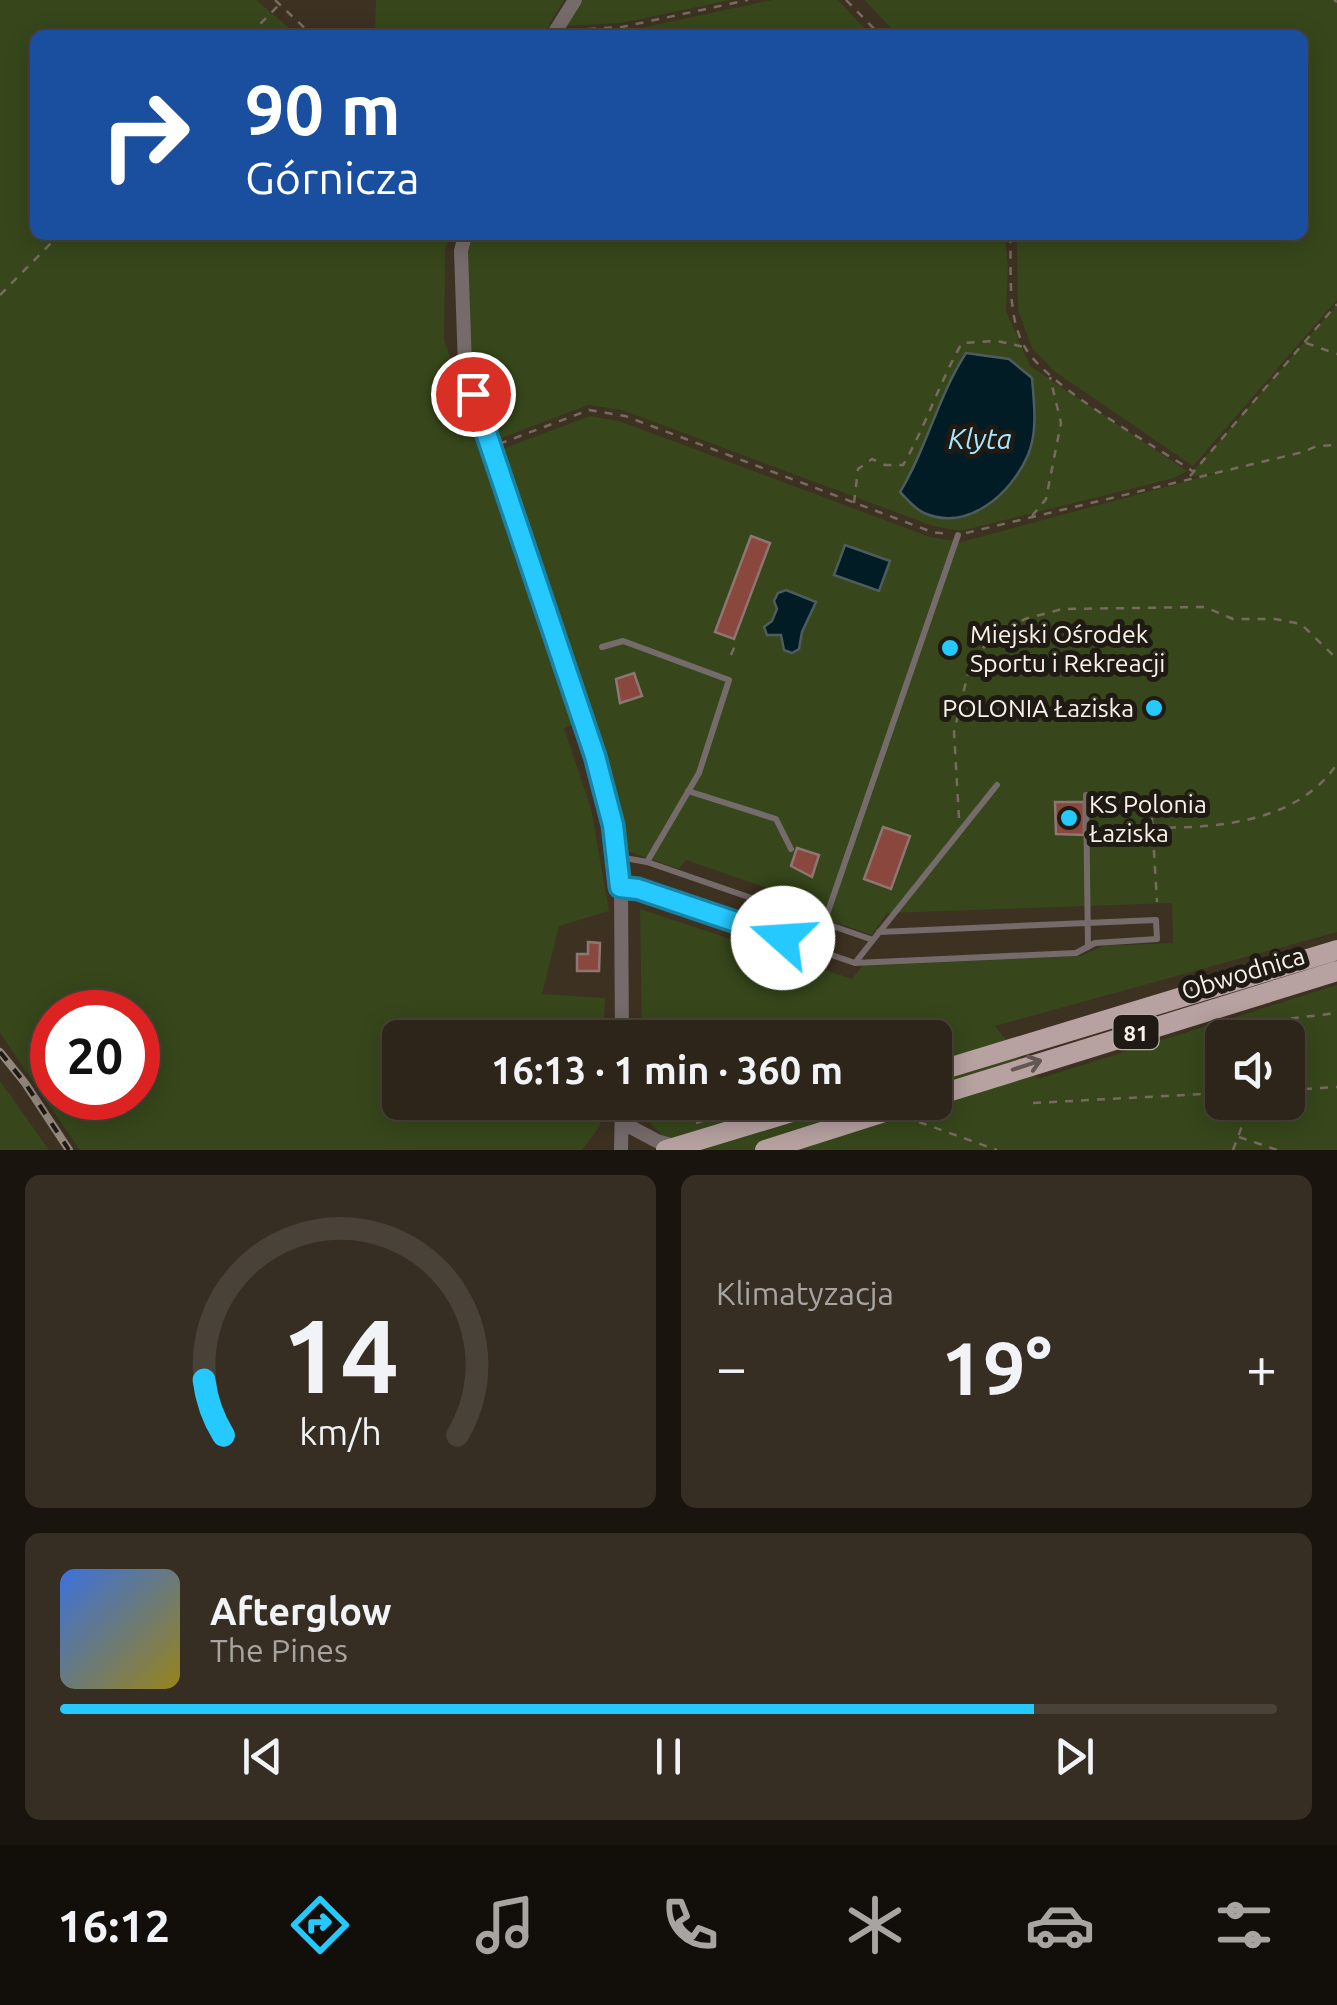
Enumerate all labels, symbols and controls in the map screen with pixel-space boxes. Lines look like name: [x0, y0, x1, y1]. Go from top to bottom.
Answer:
icon: right: [80, 70, 210, 200]
text: 90 m: [245, 70, 401, 148]
text: Górnicza: [245, 152, 420, 203]
pin: [431, 352, 516, 437]
icon: arrive: [446, 367, 501, 422]
water label: Klyta: [948, 423, 1012, 454]
place label: Miejski Ośrodek Sportu i Rekreacji: [970, 620, 1165, 677]
marker: Miejski Ośrodek Sportu i Rekreacji: [939, 637, 961, 659]
place label: POLONIA Łaziska: [942, 694, 1134, 722]
marker: POLONIA Łaziska: [1143, 697, 1165, 719]
place label: KS Polonia Łaziska: [1089, 790, 1207, 847]
marker: KS Polonia Łaziska: [1058, 807, 1080, 829]
position arrow: [731, 886, 835, 990]
street label: Obwodnica: [1178, 941, 1308, 1005]
speed limit sign: 20: [30, 990, 160, 1120]
road number: 81: [1114, 1015, 1158, 1049]
map controls: [1205, 1020, 1305, 1120]
button: sound: [1205, 1020, 1305, 1120]
text: 16:13 · 1 min · 360 m: [491, 1049, 843, 1091]
one-way arrow: [1011, 1055, 1043, 1073]
text: Klimatyzacja: [716, 1275, 894, 1311]
text: 14: [282, 1296, 399, 1413]
text: 19°: [941, 1325, 1052, 1409]
text: −: [716, 1336, 747, 1397]
text: +: [1246, 1336, 1277, 1397]
text: km/h: [299, 1412, 382, 1452]
text: Afterglow: [210, 1590, 392, 1632]
text: The Pines: [210, 1632, 348, 1668]
icon: previous: [235, 1729, 290, 1784]
icon: pause: [641, 1729, 696, 1784]
icon: next: [1047, 1729, 1102, 1784]
icon: directions: [285, 1890, 355, 1960]
icon: music: [470, 1890, 540, 1960]
icon: phone: [655, 1890, 725, 1960]
icon: climate: [840, 1890, 910, 1960]
icon: car: [1025, 1890, 1095, 1960]
icon: filters: [1209, 1890, 1279, 1960]
text: 16:12: [57, 1900, 170, 1951]

